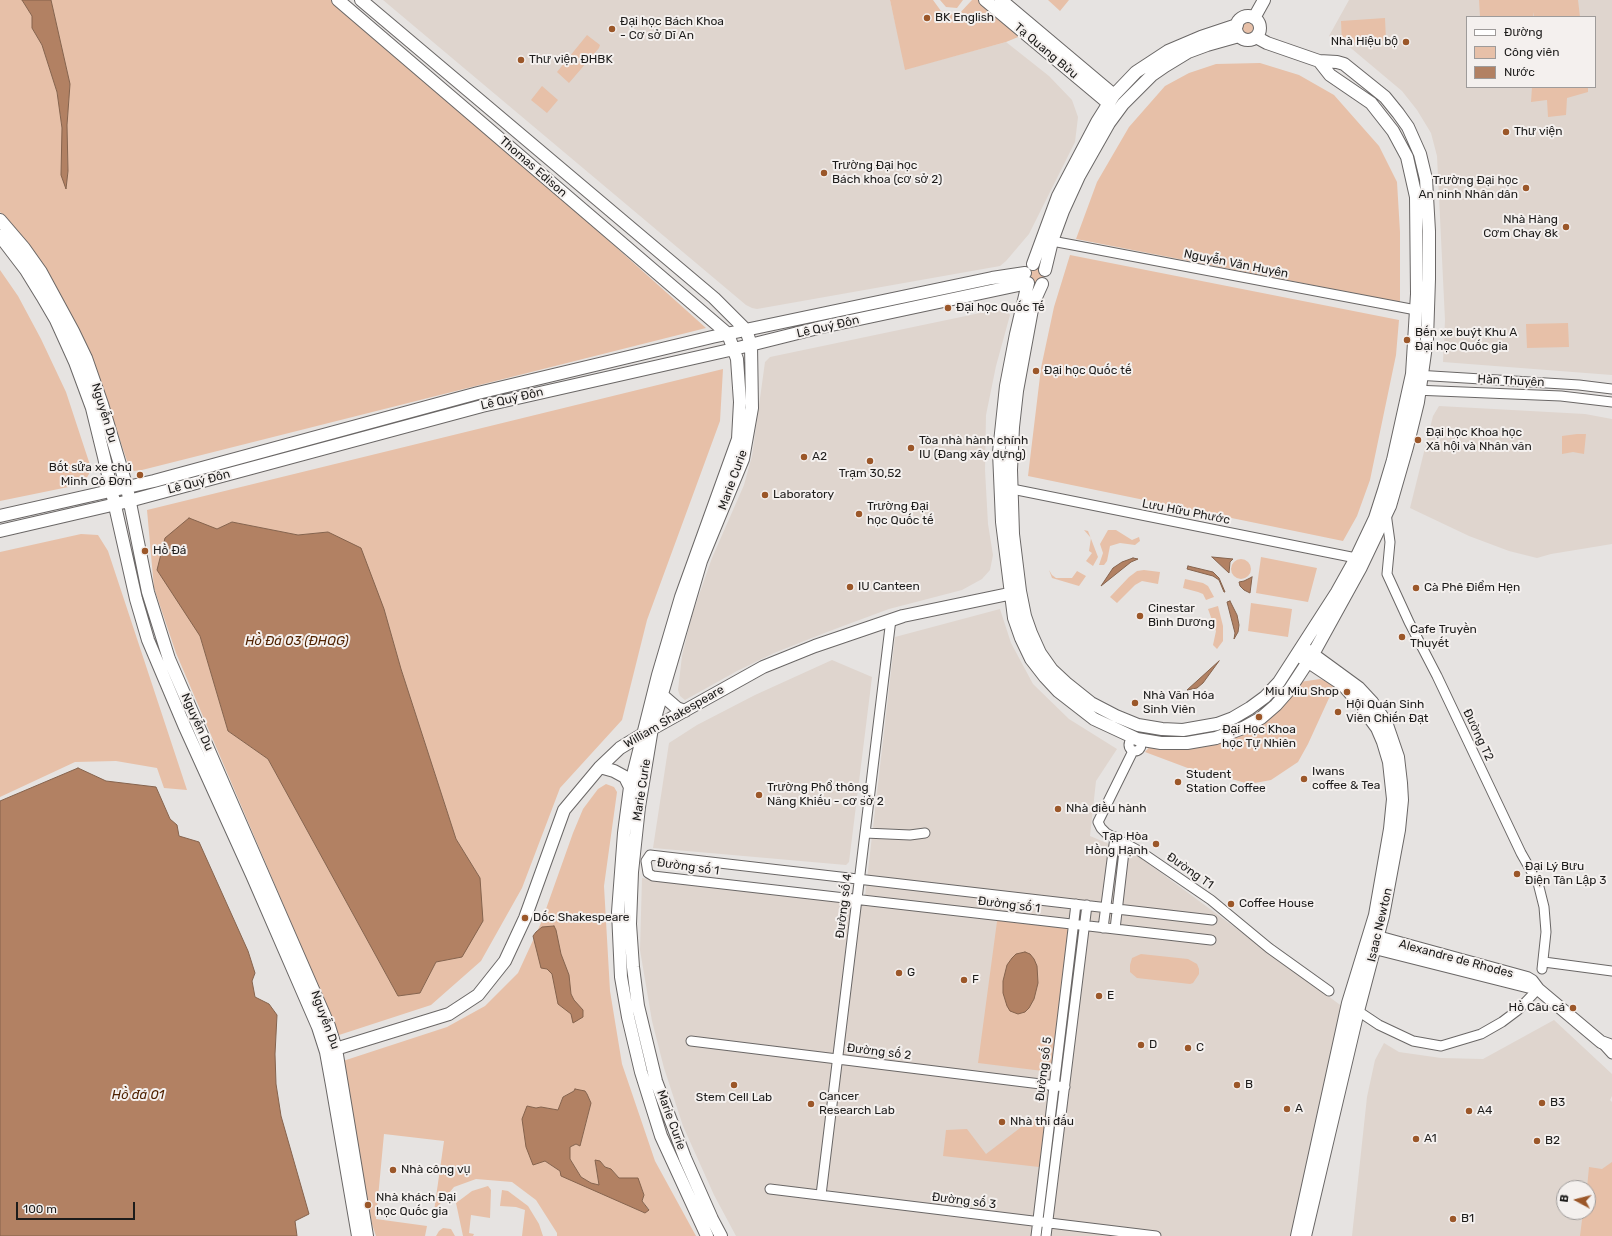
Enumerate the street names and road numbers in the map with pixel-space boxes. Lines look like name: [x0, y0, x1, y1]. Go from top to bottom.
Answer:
street label: Tạ Quang Bửu: [1011, 20, 1081, 82]
street label: Thomas Edison: [496, 134, 570, 200]
street label: Nguyễn Văn Huyên: [1182, 247, 1290, 281]
street label: Lê Quý Đôn: [795, 313, 861, 341]
street label: Hàn Thuyên: [1477, 372, 1545, 390]
street label: Nguyễn Du: [88, 381, 120, 445]
street label: Lê Quý Đôn: [479, 385, 545, 413]
street label: Marie Curie: [716, 448, 750, 512]
street label: Lê Quý Đôn: [166, 467, 232, 497]
street label: Lưu Hữu Phước: [1141, 496, 1231, 528]
street label: William Shakespeare: [621, 682, 727, 752]
street label: Nguyễn Du: [178, 691, 216, 753]
street label: Đường T2: [1460, 707, 1496, 763]
street label: Marie Curie: [630, 758, 654, 822]
street label: Đường T1: [1164, 850, 1216, 892]
street label: Đường số 1: [656, 856, 720, 878]
street label: Đường số 4: [833, 873, 855, 939]
street label: Isaac Newton: [1364, 887, 1396, 963]
street label: Đường số 1: [977, 894, 1041, 916]
street label: Alexandre de Rhodes: [1397, 937, 1515, 981]
street label: Nguyễn Du: [308, 989, 342, 1051]
street label: Đường số 5: [1033, 1036, 1055, 1102]
street label: Đường số 2: [846, 1041, 912, 1063]
street label: Marie Curie: [654, 1088, 688, 1152]
street label: Đường số 3: [931, 1190, 997, 1212]

